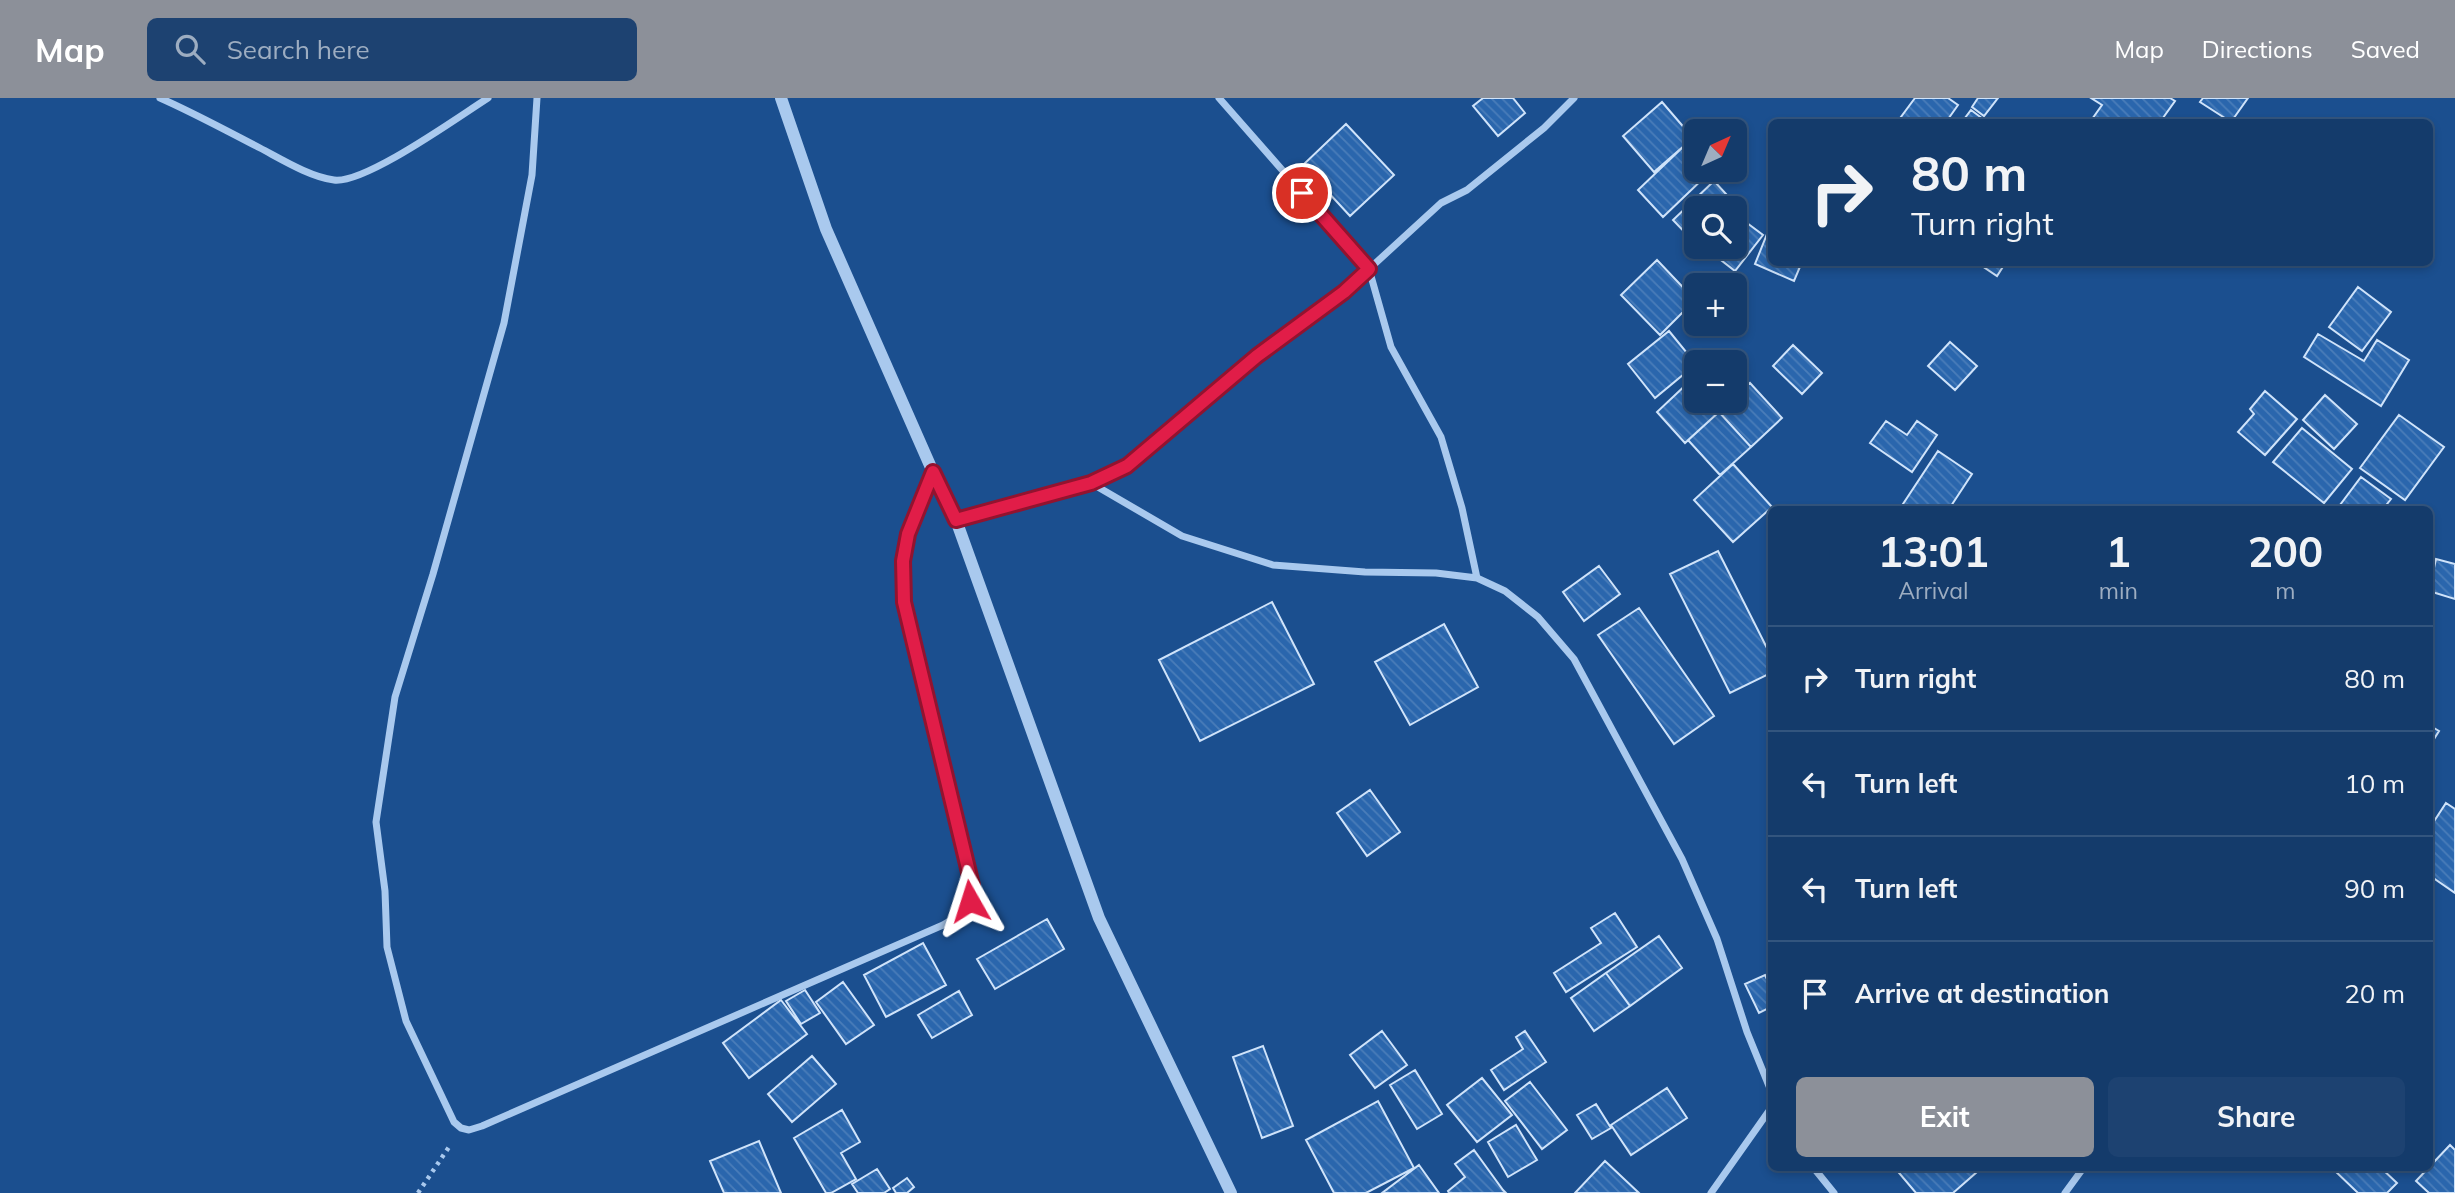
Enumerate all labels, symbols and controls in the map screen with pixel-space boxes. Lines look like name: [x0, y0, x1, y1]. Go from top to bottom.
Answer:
search box: [147, 18, 637, 81]
text: Map: [35, 29, 105, 70]
icon: search: [171, 30, 209, 68]
text: Search here: [227, 33, 370, 66]
text: Map: [2114, 34, 2164, 64]
text: Directions: [2202, 34, 2313, 64]
text: Saved: [2351, 34, 2420, 64]
north arrow: [1684, 119, 1746, 182]
map controls: [1684, 119, 1747, 413]
text: 80 m: [1911, 142, 2027, 203]
icon: right: [1796, 147, 1887, 238]
pin: [1272, 163, 1332, 223]
icon: arrive: [1283, 174, 1321, 212]
button: search: [1684, 196, 1747, 259]
text: Turn right: [1911, 203, 2054, 243]
button: +: [1684, 273, 1747, 336]
button: −: [1684, 350, 1747, 413]
text: 13:01: [1878, 525, 1989, 578]
text: 1: [2106, 525, 2131, 578]
text: 200: [2248, 525, 2323, 578]
text: Arrival: [1898, 576, 1969, 605]
text: min: [2099, 576, 2138, 605]
text: m: [2275, 576, 2296, 605]
icon: right: [1796, 660, 1834, 698]
text: Turn right: [1855, 662, 1976, 695]
text: 80 m: [2344, 662, 2405, 695]
icon: left: [1796, 765, 1834, 803]
text: Turn left: [1855, 767, 1957, 800]
text: 10 m: [2344, 767, 2405, 800]
position arrow: [933, 864, 1007, 938]
icon: left: [1796, 870, 1834, 908]
text: Turn left: [1855, 872, 1957, 905]
text: 90 m: [2344, 872, 2405, 905]
icon: arrive: [1796, 975, 1834, 1013]
text: Arrive at destination: [1855, 977, 2110, 1010]
text: 20 m: [2344, 977, 2405, 1010]
button: Exit: [1796, 1077, 2094, 1157]
button: Share: [2108, 1077, 2405, 1157]

